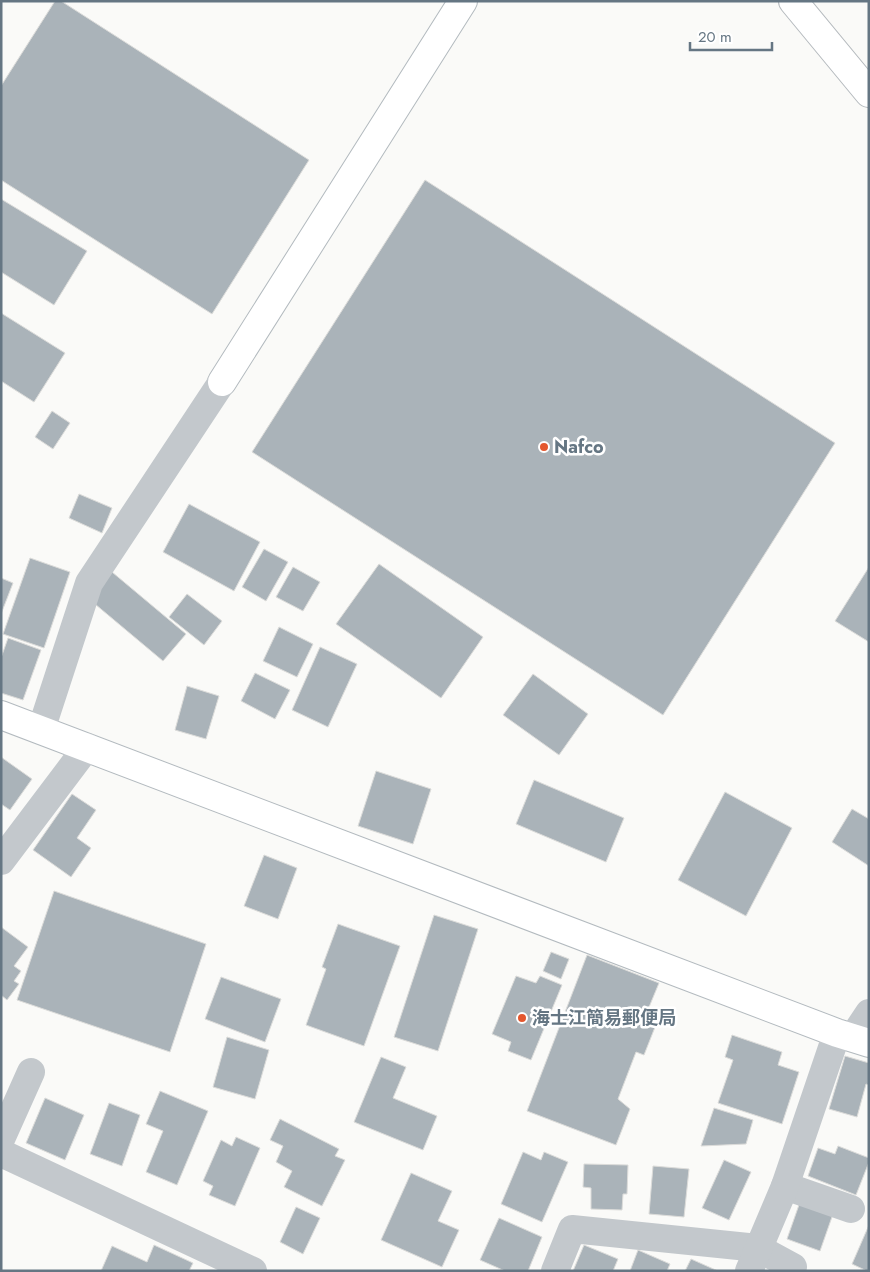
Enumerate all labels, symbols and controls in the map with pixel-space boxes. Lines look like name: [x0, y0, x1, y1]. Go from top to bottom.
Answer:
scale bar: [690, 20, 772, 52]
text: 20 m: [698, 26, 732, 48]
place label: Nafco: [554, 434, 604, 460]
marker: Nafco: [538, 441, 550, 453]
place label: 海士江簡易郵便局: [532, 1005, 676, 1031]
marker: 海士江簡易郵便局: [516, 1012, 528, 1024]

